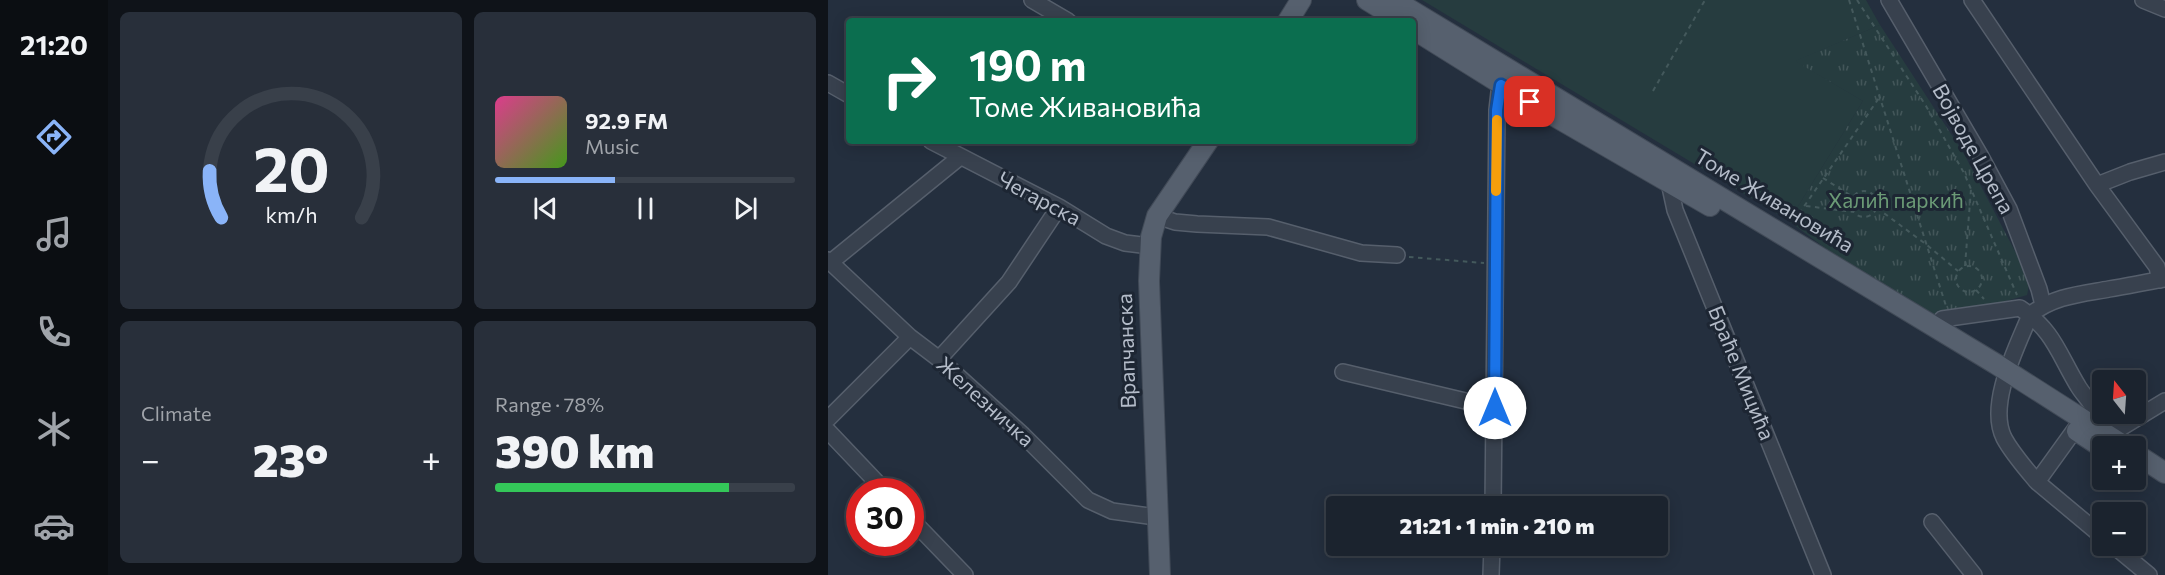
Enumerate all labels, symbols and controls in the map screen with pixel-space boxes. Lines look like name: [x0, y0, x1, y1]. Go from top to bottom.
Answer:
text: 21:20: [20, 28, 88, 61]
text: 190 m: [969, 38, 1087, 90]
icon: right: [870, 42, 948, 120]
pin: [1504, 76, 1555, 127]
street label: Војводе Црепа: [1928, 79, 2020, 218]
icon: arrive: [1513, 85, 1546, 118]
text: Томе Живановића: [969, 90, 1201, 123]
text: 92.9 FM: [585, 107, 668, 134]
icon: directions: [33, 116, 75, 158]
text: 20: [253, 129, 329, 205]
text: Music: [585, 134, 639, 158]
street label: Томе Живановића: [1691, 142, 1859, 257]
street label: Чегарска: [994, 165, 1085, 230]
park label: Халић паркић: [1828, 187, 1964, 212]
icon: previous: [529, 192, 562, 225]
icon: pause: [629, 192, 662, 225]
icon: next: [729, 192, 762, 225]
text: km/h: [265, 201, 317, 227]
icon: music: [33, 213, 75, 255]
street label: Врапчанска: [1111, 293, 1140, 409]
street label: Браће Мицића: [1704, 302, 1781, 443]
icon: phone: [33, 311, 75, 353]
street label: Железничка: [932, 351, 1040, 451]
north arrow: [2092, 370, 2146, 424]
map controls: [2092, 370, 2146, 556]
position arrow: [1463, 376, 1527, 440]
text: Range · 78%: [495, 392, 604, 416]
text: Climate: [141, 401, 211, 425]
icon: climate: [33, 408, 75, 450]
text: 390 km: [495, 422, 654, 477]
text: 23°: [253, 431, 329, 486]
button: +: [2092, 436, 2146, 490]
text: −: [141, 438, 160, 479]
text: +: [422, 438, 441, 479]
speed limit sign: 30: [846, 478, 924, 556]
button: −: [2092, 502, 2146, 556]
icon: car: [33, 505, 75, 547]
text: 21:21 · 1 min · 210 m: [1399, 512, 1595, 539]

